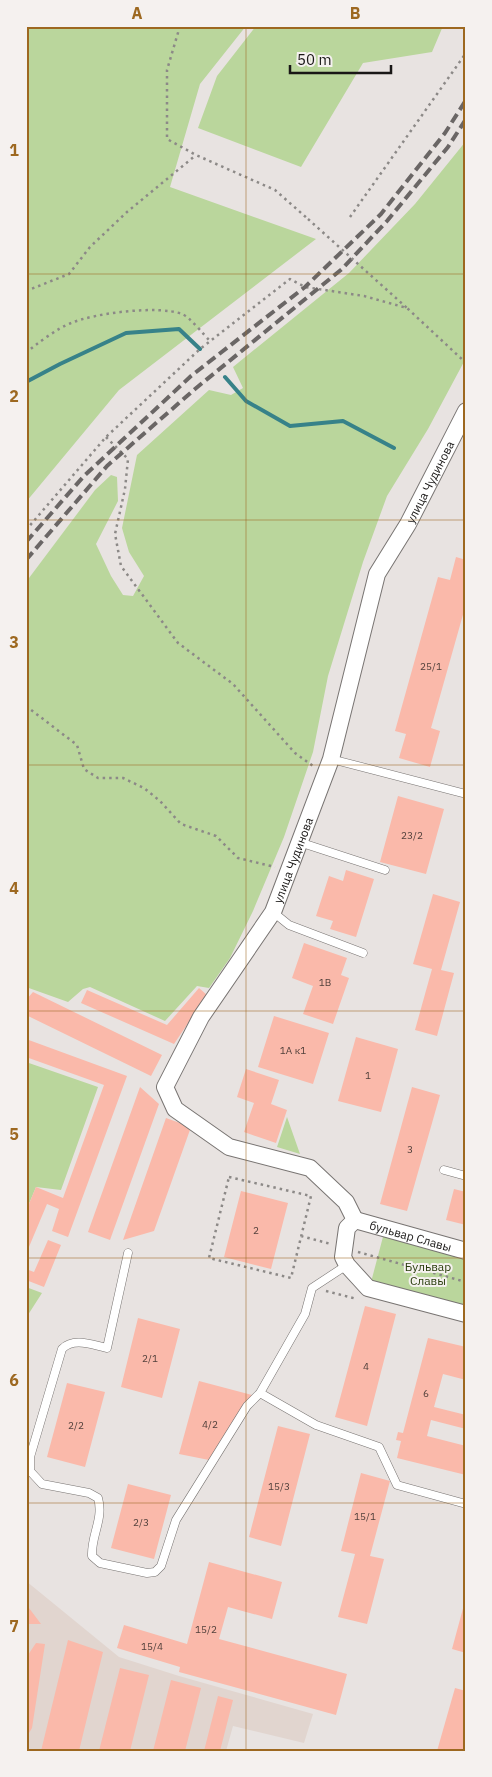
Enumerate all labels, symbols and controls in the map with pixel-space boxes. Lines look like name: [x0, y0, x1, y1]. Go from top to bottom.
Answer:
text: A: [132, 3, 143, 23]
text: B: [350, 3, 361, 23]
scale bar: [290, 42, 391, 74]
text: 50 m: [297, 50, 332, 69]
text: 1: [9, 140, 19, 160]
text: 2: [9, 386, 19, 406]
street label: улица Чудинова: [402, 438, 457, 526]
text: 3: [9, 632, 19, 652]
house number: 25/1: [420, 660, 442, 673]
street label: улица Чудинова: [270, 815, 316, 905]
house number: 23/2: [401, 829, 423, 842]
text: 4: [9, 878, 19, 898]
house number: 1В: [319, 976, 331, 989]
house number: 1А к1: [280, 1044, 306, 1057]
house number: 1: [365, 1069, 371, 1082]
text: 5: [9, 1124, 19, 1144]
house number: 3: [407, 1143, 413, 1156]
street label: бульвар Славы: [368, 1217, 454, 1254]
house number: 2: [253, 1224, 259, 1237]
park label: Бульвар Славы: [405, 1259, 451, 1288]
house number: 2/1: [142, 1352, 158, 1365]
house number: 4: [363, 1360, 369, 1373]
text: 6: [9, 1370, 19, 1390]
house number: 6: [423, 1387, 429, 1400]
house number: 4/2: [202, 1418, 218, 1431]
house number: 2/2: [68, 1419, 84, 1432]
house number: 15/3: [268, 1480, 290, 1493]
house number: 15/1: [354, 1510, 376, 1523]
house number: 2/3: [133, 1516, 149, 1529]
text: 7: [9, 1616, 19, 1636]
house number: 15/2: [195, 1623, 217, 1636]
house number: 15/4: [141, 1640, 163, 1653]

